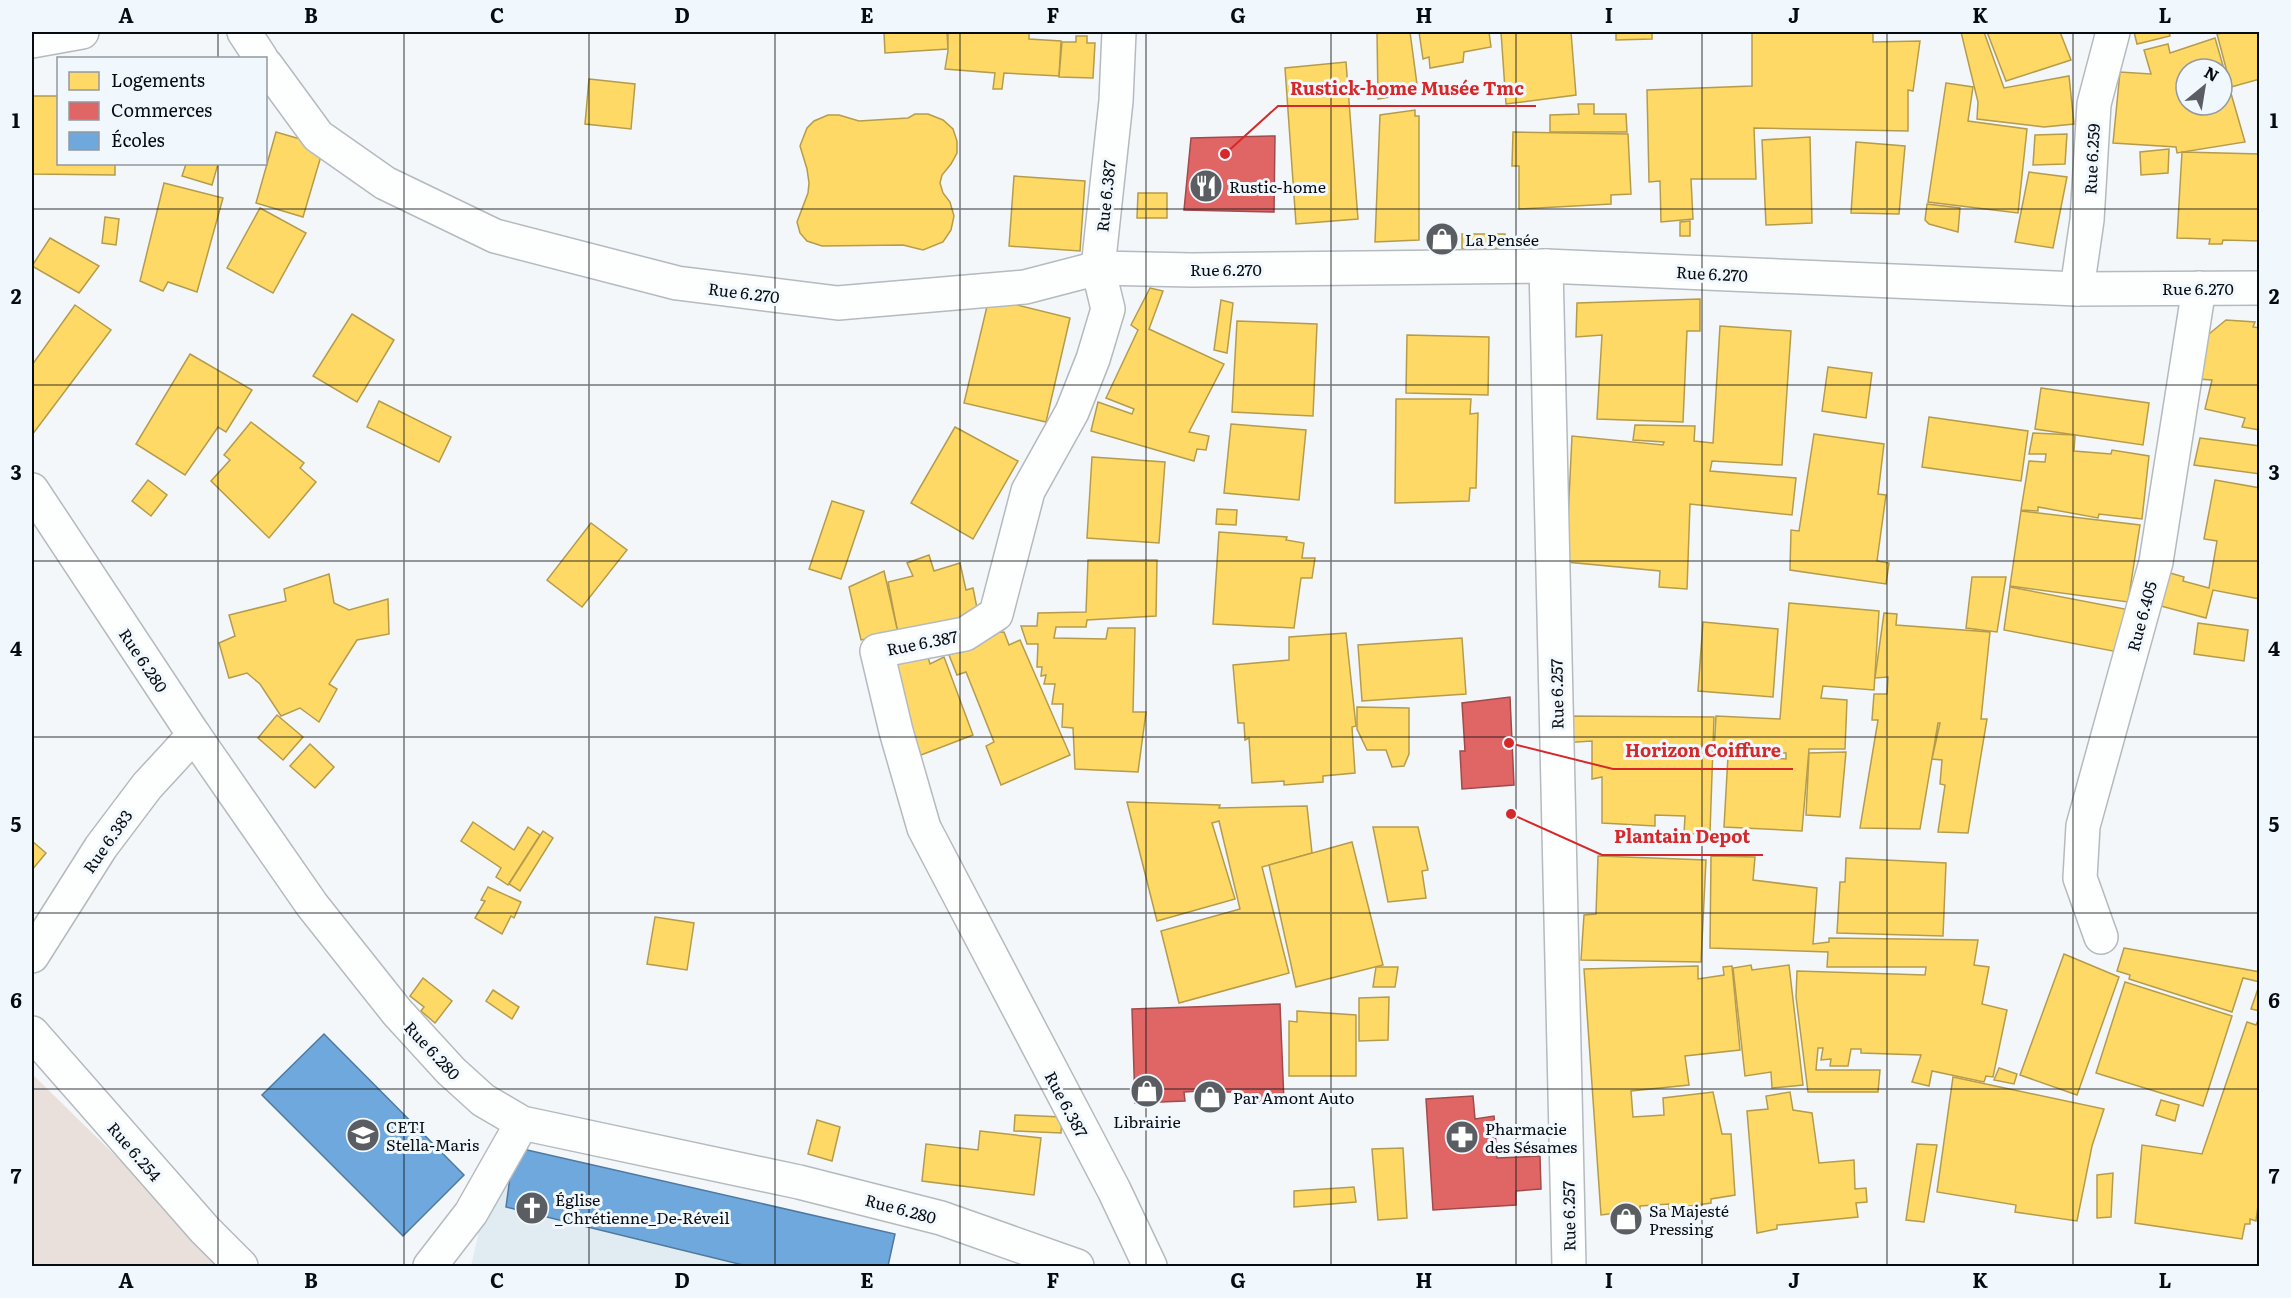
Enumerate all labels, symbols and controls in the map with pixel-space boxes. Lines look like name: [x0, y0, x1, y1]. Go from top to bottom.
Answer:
text: A: [118, 0, 134, 29]
text: B: [304, 0, 318, 29]
text: C: [490, 0, 504, 29]
text: D: [674, 0, 690, 29]
text: E: [860, 0, 874, 29]
text: F: [1047, 0, 1060, 29]
text: G: [1230, 0, 1246, 29]
text: H: [1416, 0, 1432, 29]
text: I: [1605, 0, 1613, 29]
text: J: [1788, 0, 1800, 29]
text: K: [1972, 0, 1988, 29]
text: L: [2159, 0, 2172, 29]
legend: [57, 57, 267, 165]
north arrow: [2174, 57, 2234, 117]
text: N: [2200, 59, 2224, 87]
text: Logements: [111, 66, 205, 93]
callout: Rustick-home Musée Tmc: [1278, 70, 1536, 106]
text: Rustick-home Musée Tmc: [1290, 74, 1524, 101]
text: Commerces: [111, 96, 212, 123]
text: 1: [12, 104, 20, 134]
text: 1: [2270, 104, 2278, 134]
street label: Rue 6.259: [2077, 123, 2105, 195]
text: Écoles: [111, 126, 165, 153]
street label: Rue 6.387: [1089, 159, 1121, 233]
restaurant icon: Rustic-home: [1188, 168, 1224, 204]
place label: Rustic-home: [1229, 174, 1326, 198]
shop icon: La Pensée: [1424, 221, 1460, 257]
place label: La Pensée: [1465, 227, 1539, 251]
street label: Rue 6.270: [1190, 257, 1262, 281]
street label: Rue 6.270: [1676, 259, 1748, 287]
street label: Rue 6.270: [707, 276, 781, 308]
street label: Rue 6.270: [2162, 276, 2234, 300]
text: 2: [11, 280, 22, 310]
text: 2: [2269, 280, 2280, 310]
text: 3: [10, 456, 22, 486]
text: 3: [2268, 456, 2280, 486]
street label: Rue 6.405: [2120, 578, 2162, 654]
street label: Rue 6.280: [114, 623, 174, 697]
street label: Rue 6.387: [884, 623, 960, 661]
text: 4: [10, 632, 22, 662]
text: 4: [2268, 632, 2280, 662]
street label: Rue 6.257: [1543, 658, 1569, 730]
callout: Horizon Coiffure: [1613, 733, 1793, 769]
text: Horizon Coiffure: [1625, 736, 1781, 763]
street label: Rue 6.383: [76, 804, 138, 878]
text: 5: [11, 808, 22, 838]
text: 5: [2269, 808, 2280, 838]
callout: Plantain Depot: [1602, 819, 1763, 855]
text: Plantain Depot: [1614, 822, 1750, 849]
text: 6: [10, 984, 22, 1014]
text: 6: [2268, 984, 2280, 1014]
street label: Rue 6.280: [399, 1015, 467, 1085]
street label: Rue 6.387: [1040, 1067, 1094, 1141]
shop icon: Librairie: [1129, 1073, 1165, 1109]
shop icon: Par Amont Auto: [1192, 1079, 1228, 1115]
place label: Par Amont Auto: [1233, 1085, 1354, 1109]
place label: Librairie: [1113, 1109, 1181, 1133]
place label: CETI Stella-Maris: [386, 1114, 479, 1156]
street label: Rue 6.254: [102, 1116, 168, 1186]
place label: Pharmacie des Sésames: [1485, 1116, 1577, 1158]
school or university icon: CETI Stella-Maris: [345, 1117, 381, 1153]
pharmacy icon: Pharmacie des Sésames: [1444, 1119, 1480, 1155]
text: 7: [11, 1160, 22, 1190]
text: 7: [2269, 1160, 2280, 1190]
street label: Rue 6.257: [1555, 1180, 1581, 1252]
place label: Église _Chrétienne_De-Réveil: [555, 1187, 730, 1229]
street label: Rue 6.280: [863, 1187, 939, 1229]
church icon: Église _Chrétienne_De-Réveil: [514, 1190, 550, 1226]
place label: Sa Majesté Pressing: [1649, 1198, 1729, 1240]
shop icon: Sa Majesté Pressing: [1608, 1201, 1644, 1237]
text: A: [118, 1264, 134, 1294]
text: B: [304, 1264, 318, 1294]
text: C: [490, 1264, 504, 1294]
text: D: [674, 1264, 690, 1294]
text: E: [860, 1264, 874, 1294]
text: F: [1047, 1264, 1060, 1294]
text: G: [1230, 1264, 1246, 1294]
text: H: [1416, 1264, 1432, 1294]
text: I: [1605, 1264, 1613, 1294]
text: J: [1788, 1264, 1800, 1294]
text: K: [1972, 1264, 1988, 1294]
text: L: [2159, 1264, 2172, 1294]

